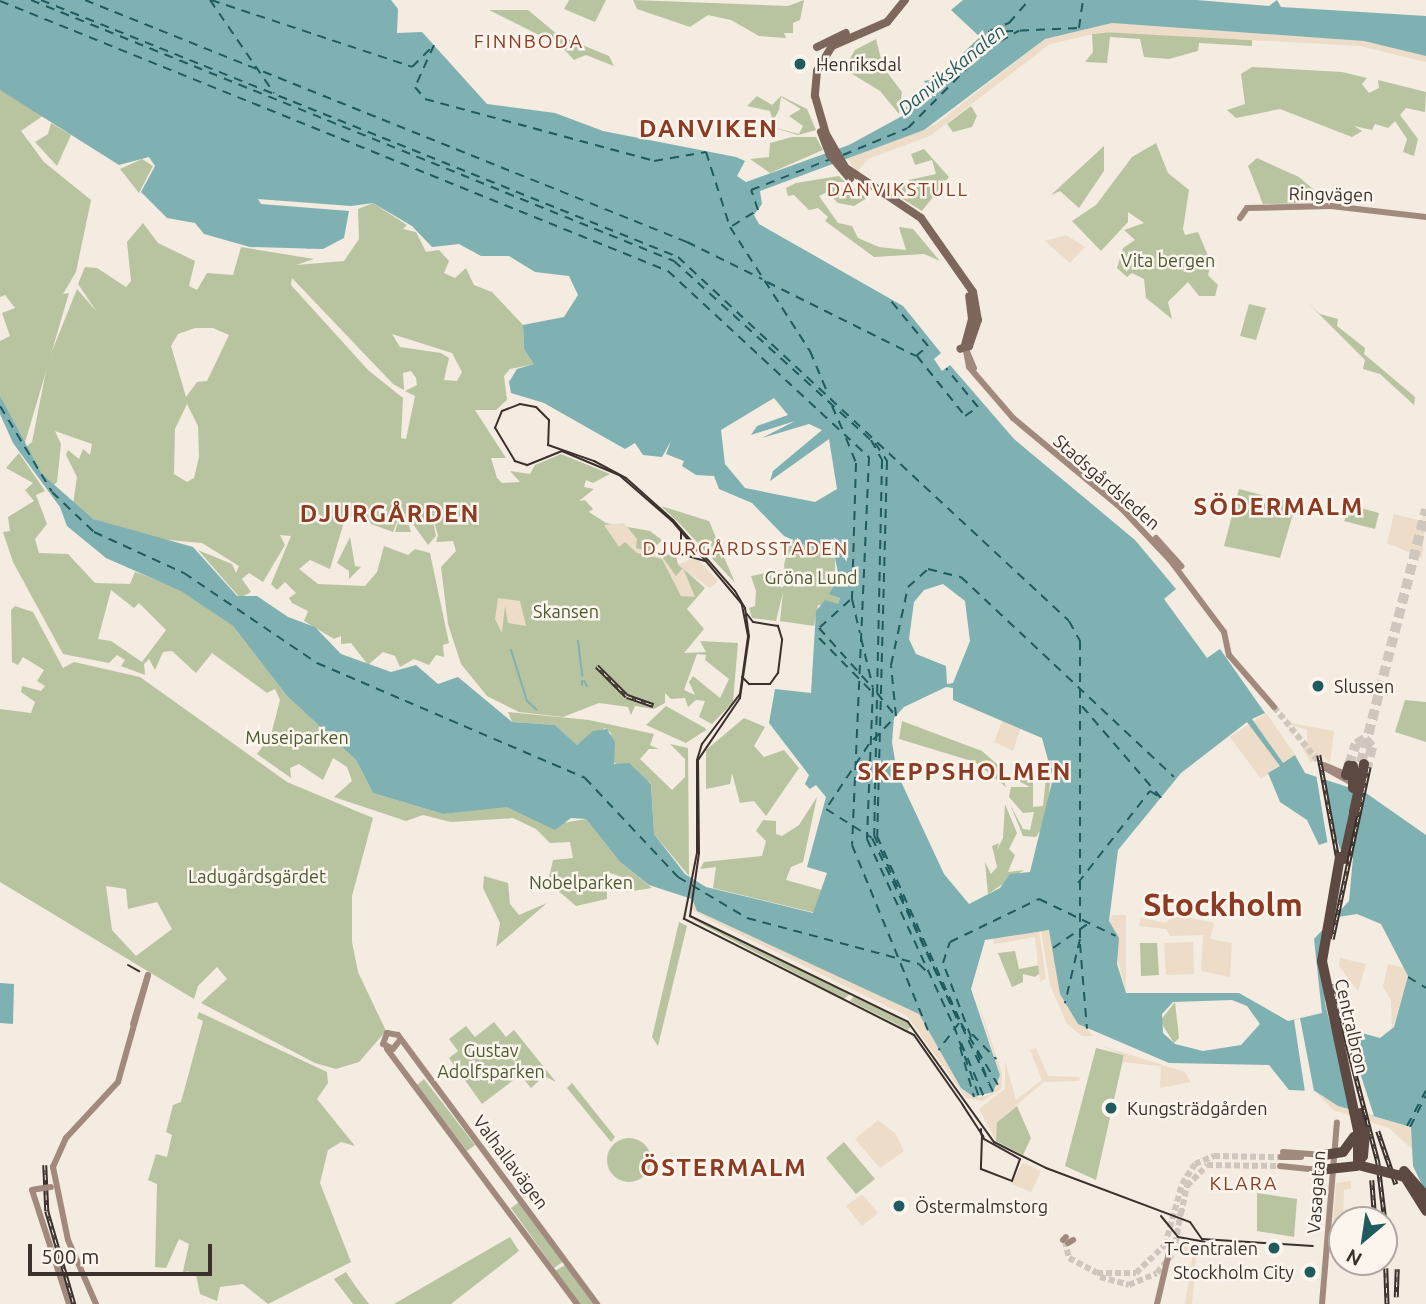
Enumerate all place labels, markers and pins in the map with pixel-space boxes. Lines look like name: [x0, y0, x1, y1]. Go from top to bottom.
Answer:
place label: Henriksdal: [816, 53, 901, 75]
marker: Henriksdal: [790, 54, 810, 74]
place label: Slussen: [1334, 675, 1394, 697]
marker: Slussen: [1308, 676, 1328, 696]
place label: Kungsträdgården: [1127, 1097, 1267, 1119]
marker: Kungsträdgården: [1101, 1098, 1121, 1118]
place label: Östermalmstorg: [915, 1195, 1048, 1217]
marker: Östermalmstorg: [889, 1196, 909, 1216]
place label: T-Centralen: [1164, 1237, 1258, 1259]
marker: T-Centralen: [1264, 1238, 1284, 1258]
place label: Stockholm City: [1173, 1261, 1294, 1283]
marker: Stockholm City: [1300, 1262, 1320, 1282]

